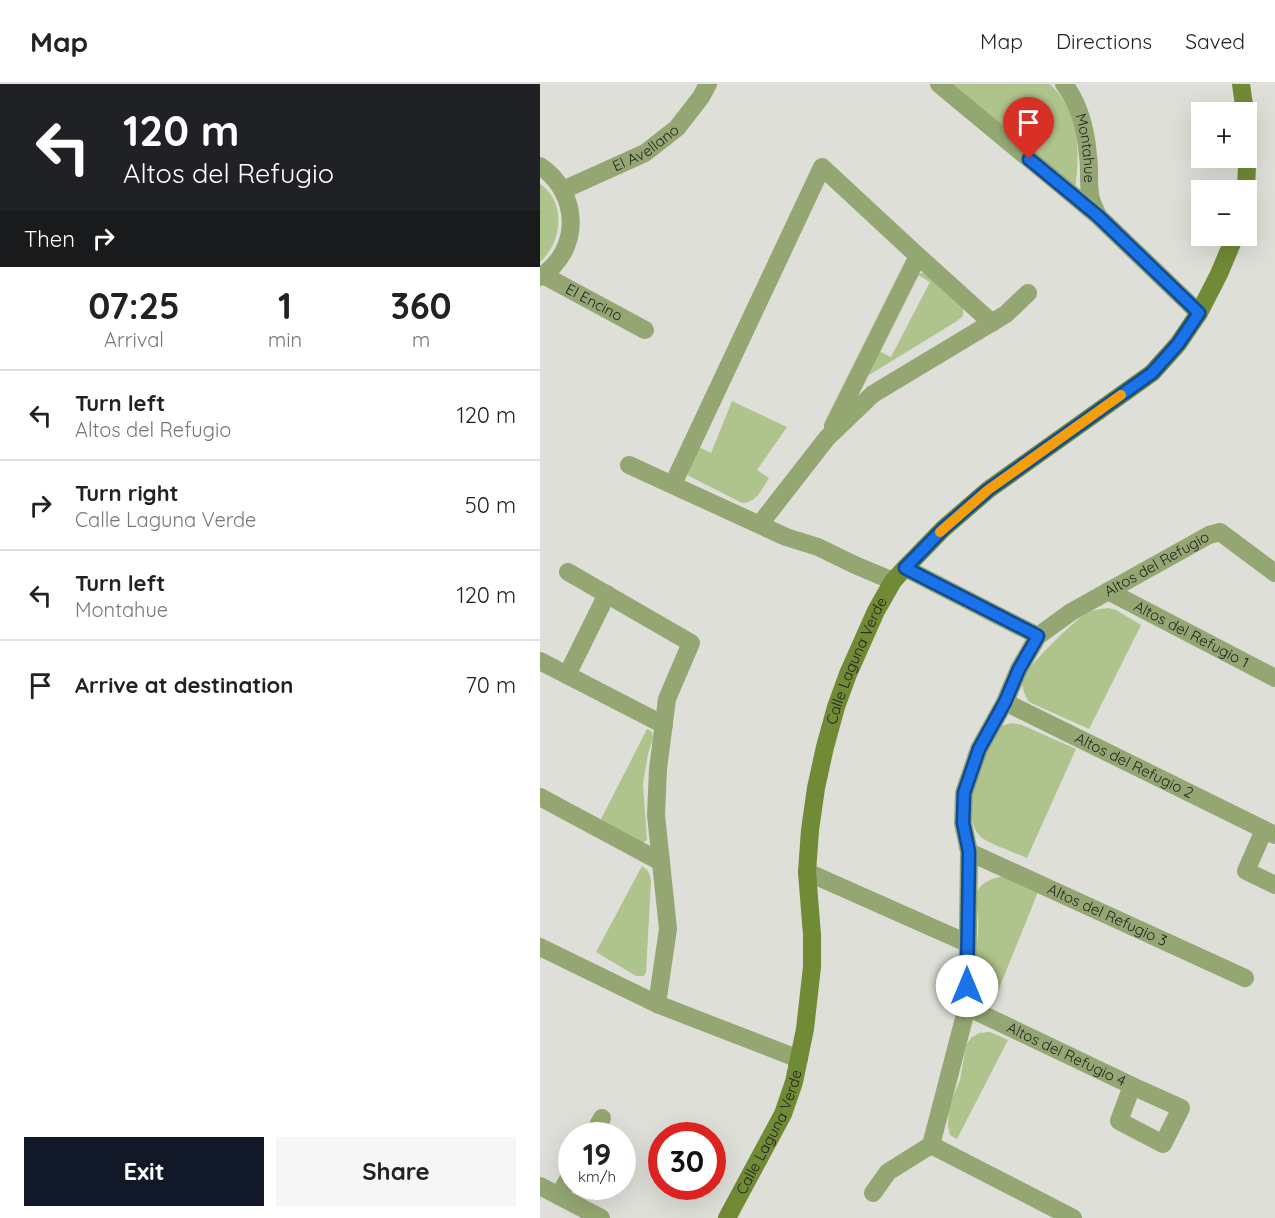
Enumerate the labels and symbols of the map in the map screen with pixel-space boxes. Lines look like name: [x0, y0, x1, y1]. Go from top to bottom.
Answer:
pin: [1003, 97, 1054, 159]
street label: Montahue: [1071, 111, 1099, 183]
street label: El Avellano: [609, 120, 683, 175]
street label: El Encino: [562, 279, 626, 325]
street label: Altos del Refugio: [1101, 527, 1212, 601]
street label: Calle Laguna Verde: [822, 594, 891, 727]
street label: Altos del Refugio 1: [1131, 596, 1252, 672]
street label: Altos del Refugio 2: [1072, 728, 1197, 802]
street label: Altos del Refugio 3: [1045, 879, 1170, 950]
position arrow: [935, 954, 999, 1018]
street label: Altos del Refugio 4: [1004, 1017, 1129, 1090]
street label: Calle Laguna Verde: [731, 1068, 805, 1198]
speed limit sign: 30: [648, 1122, 726, 1200]

